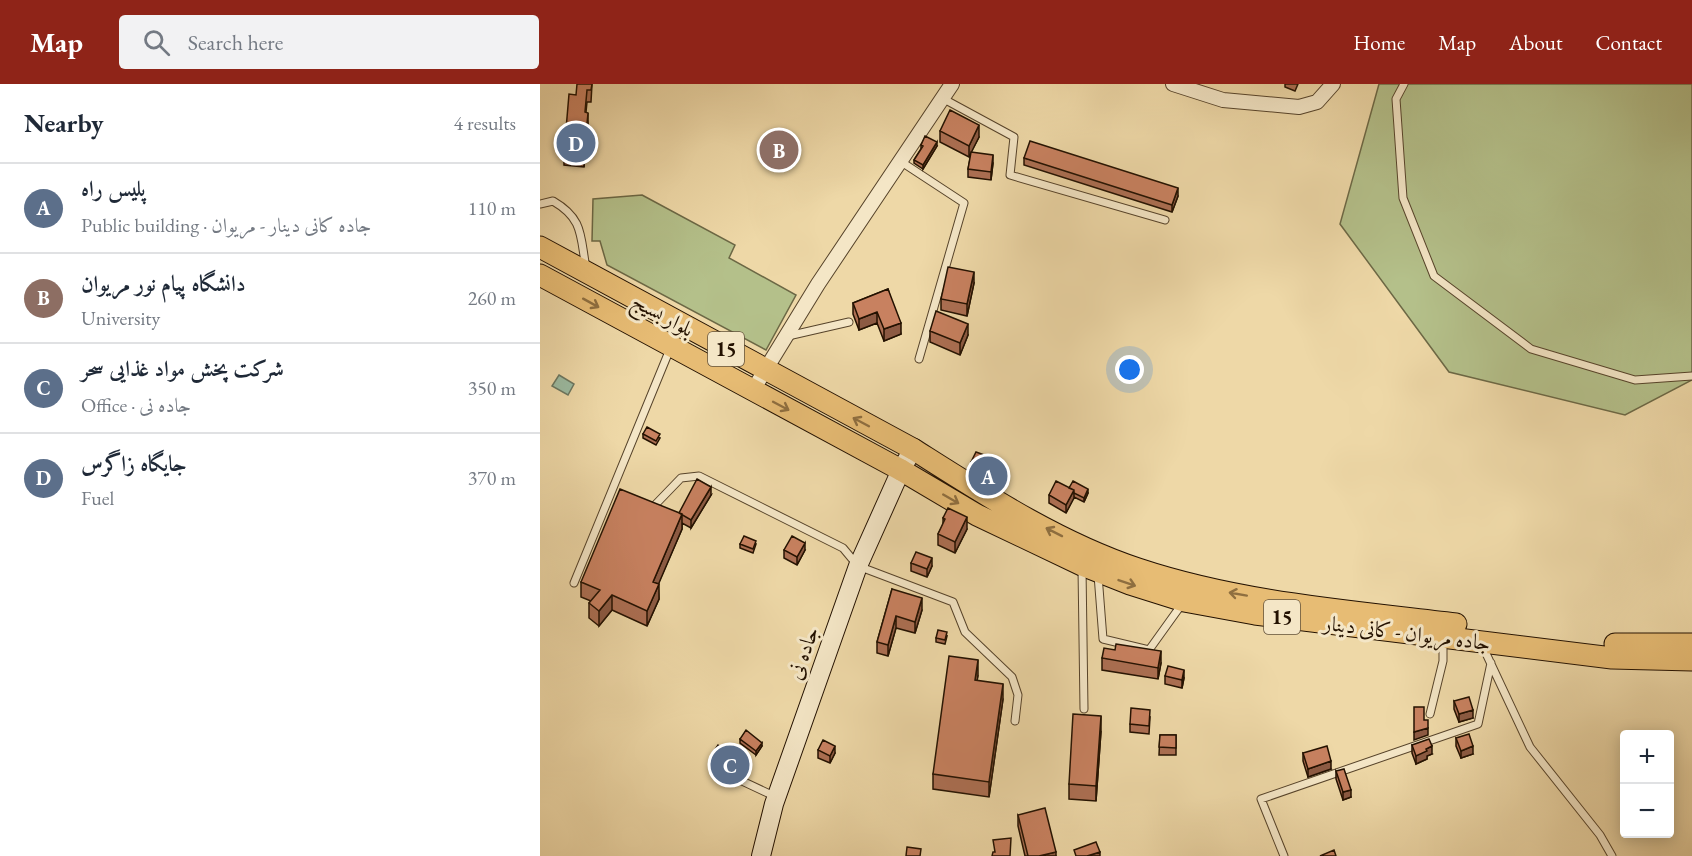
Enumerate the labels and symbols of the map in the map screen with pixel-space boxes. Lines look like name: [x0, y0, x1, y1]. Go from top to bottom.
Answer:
pin: D: [556, 120, 596, 166]
pin: B: [760, 128, 798, 172]
street label: بلوار بسیج: [625, 287, 699, 348]
one-way arrow: [582, 298, 600, 309]
road number: 15: [708, 332, 744, 366]
your location: [1115, 355, 1144, 384]
one-way arrow: [772, 401, 790, 412]
one-way arrow: [853, 416, 871, 427]
pin: A: [968, 454, 1008, 498]
one-way arrow: [942, 494, 959, 506]
one-way arrow: [1046, 526, 1063, 538]
one-way arrow: [1117, 578, 1136, 589]
one-way arrow: [1229, 588, 1248, 599]
road number: 15: [1264, 600, 1300, 634]
street label: جاده مریوان - کانی دینار: [1320, 609, 1492, 658]
street label: جاده نی: [781, 623, 825, 683]
pin: C: [710, 742, 750, 788]

